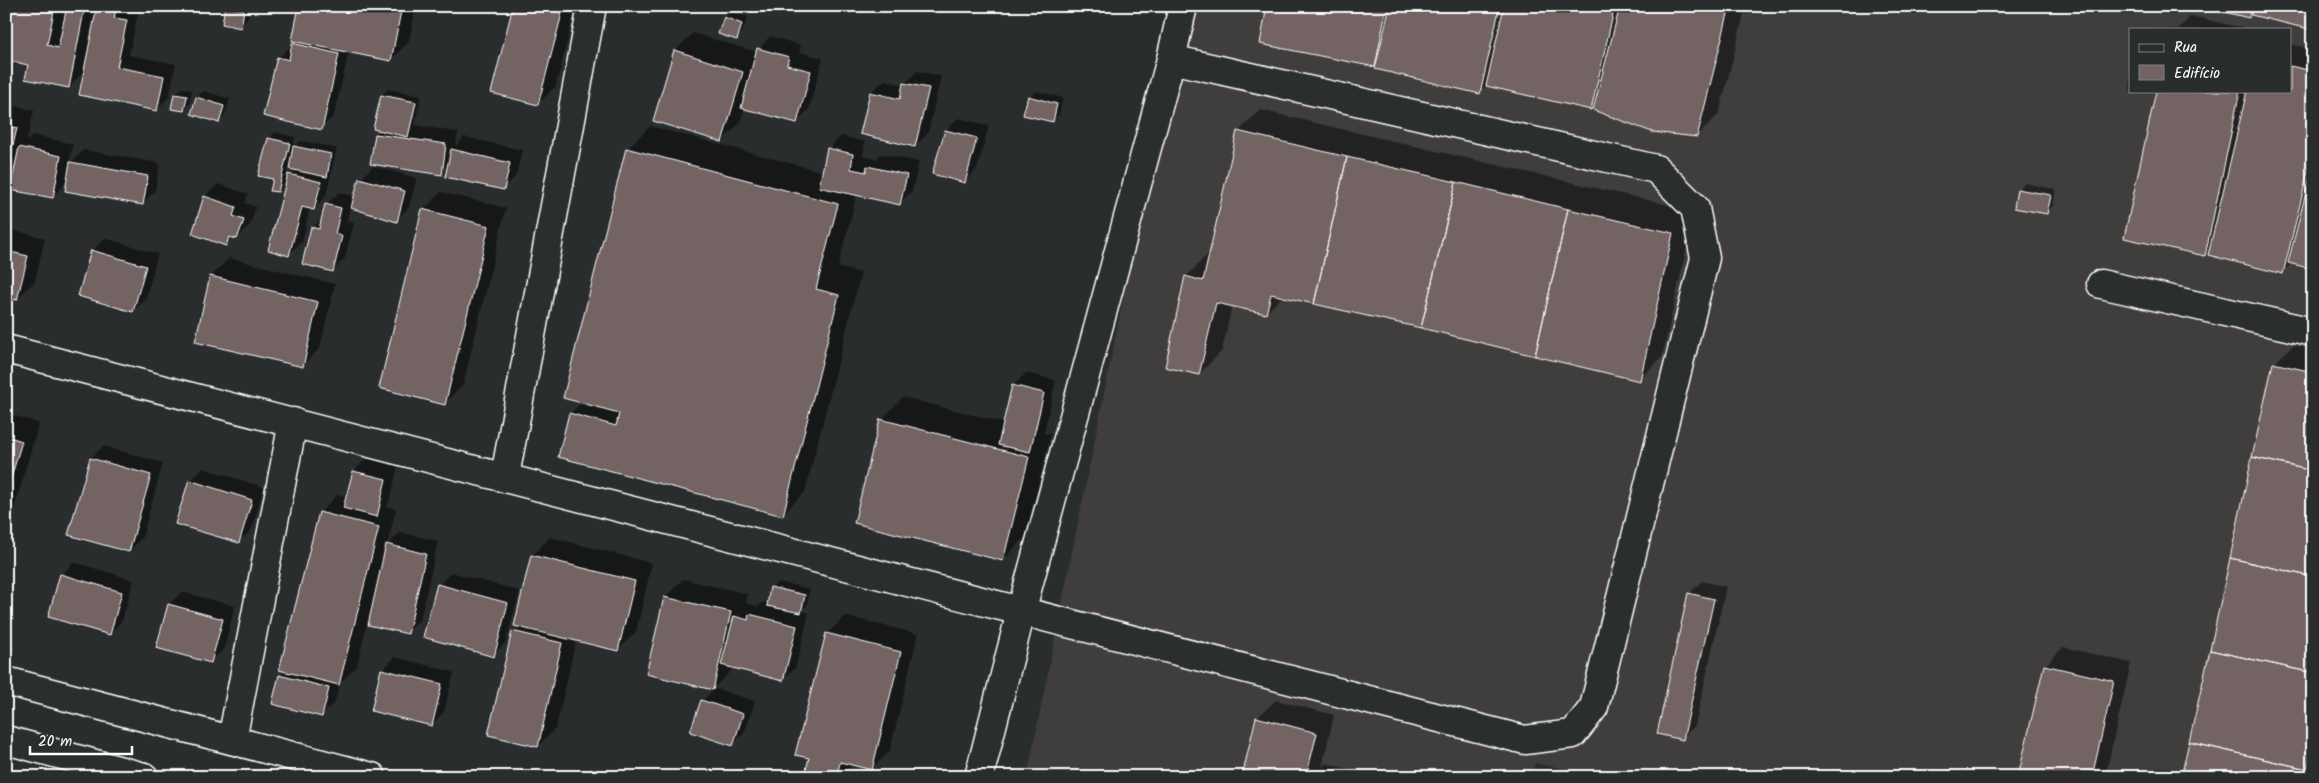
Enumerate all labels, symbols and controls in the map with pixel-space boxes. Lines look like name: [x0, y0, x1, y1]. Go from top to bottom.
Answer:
legend: [2129, 28, 2292, 92]
text: Rua: [2174, 36, 2197, 60]
text: Edifício: [2174, 62, 2220, 86]
scale bar: [30, 723, 132, 755]
text: 20 m: [38, 730, 72, 754]

